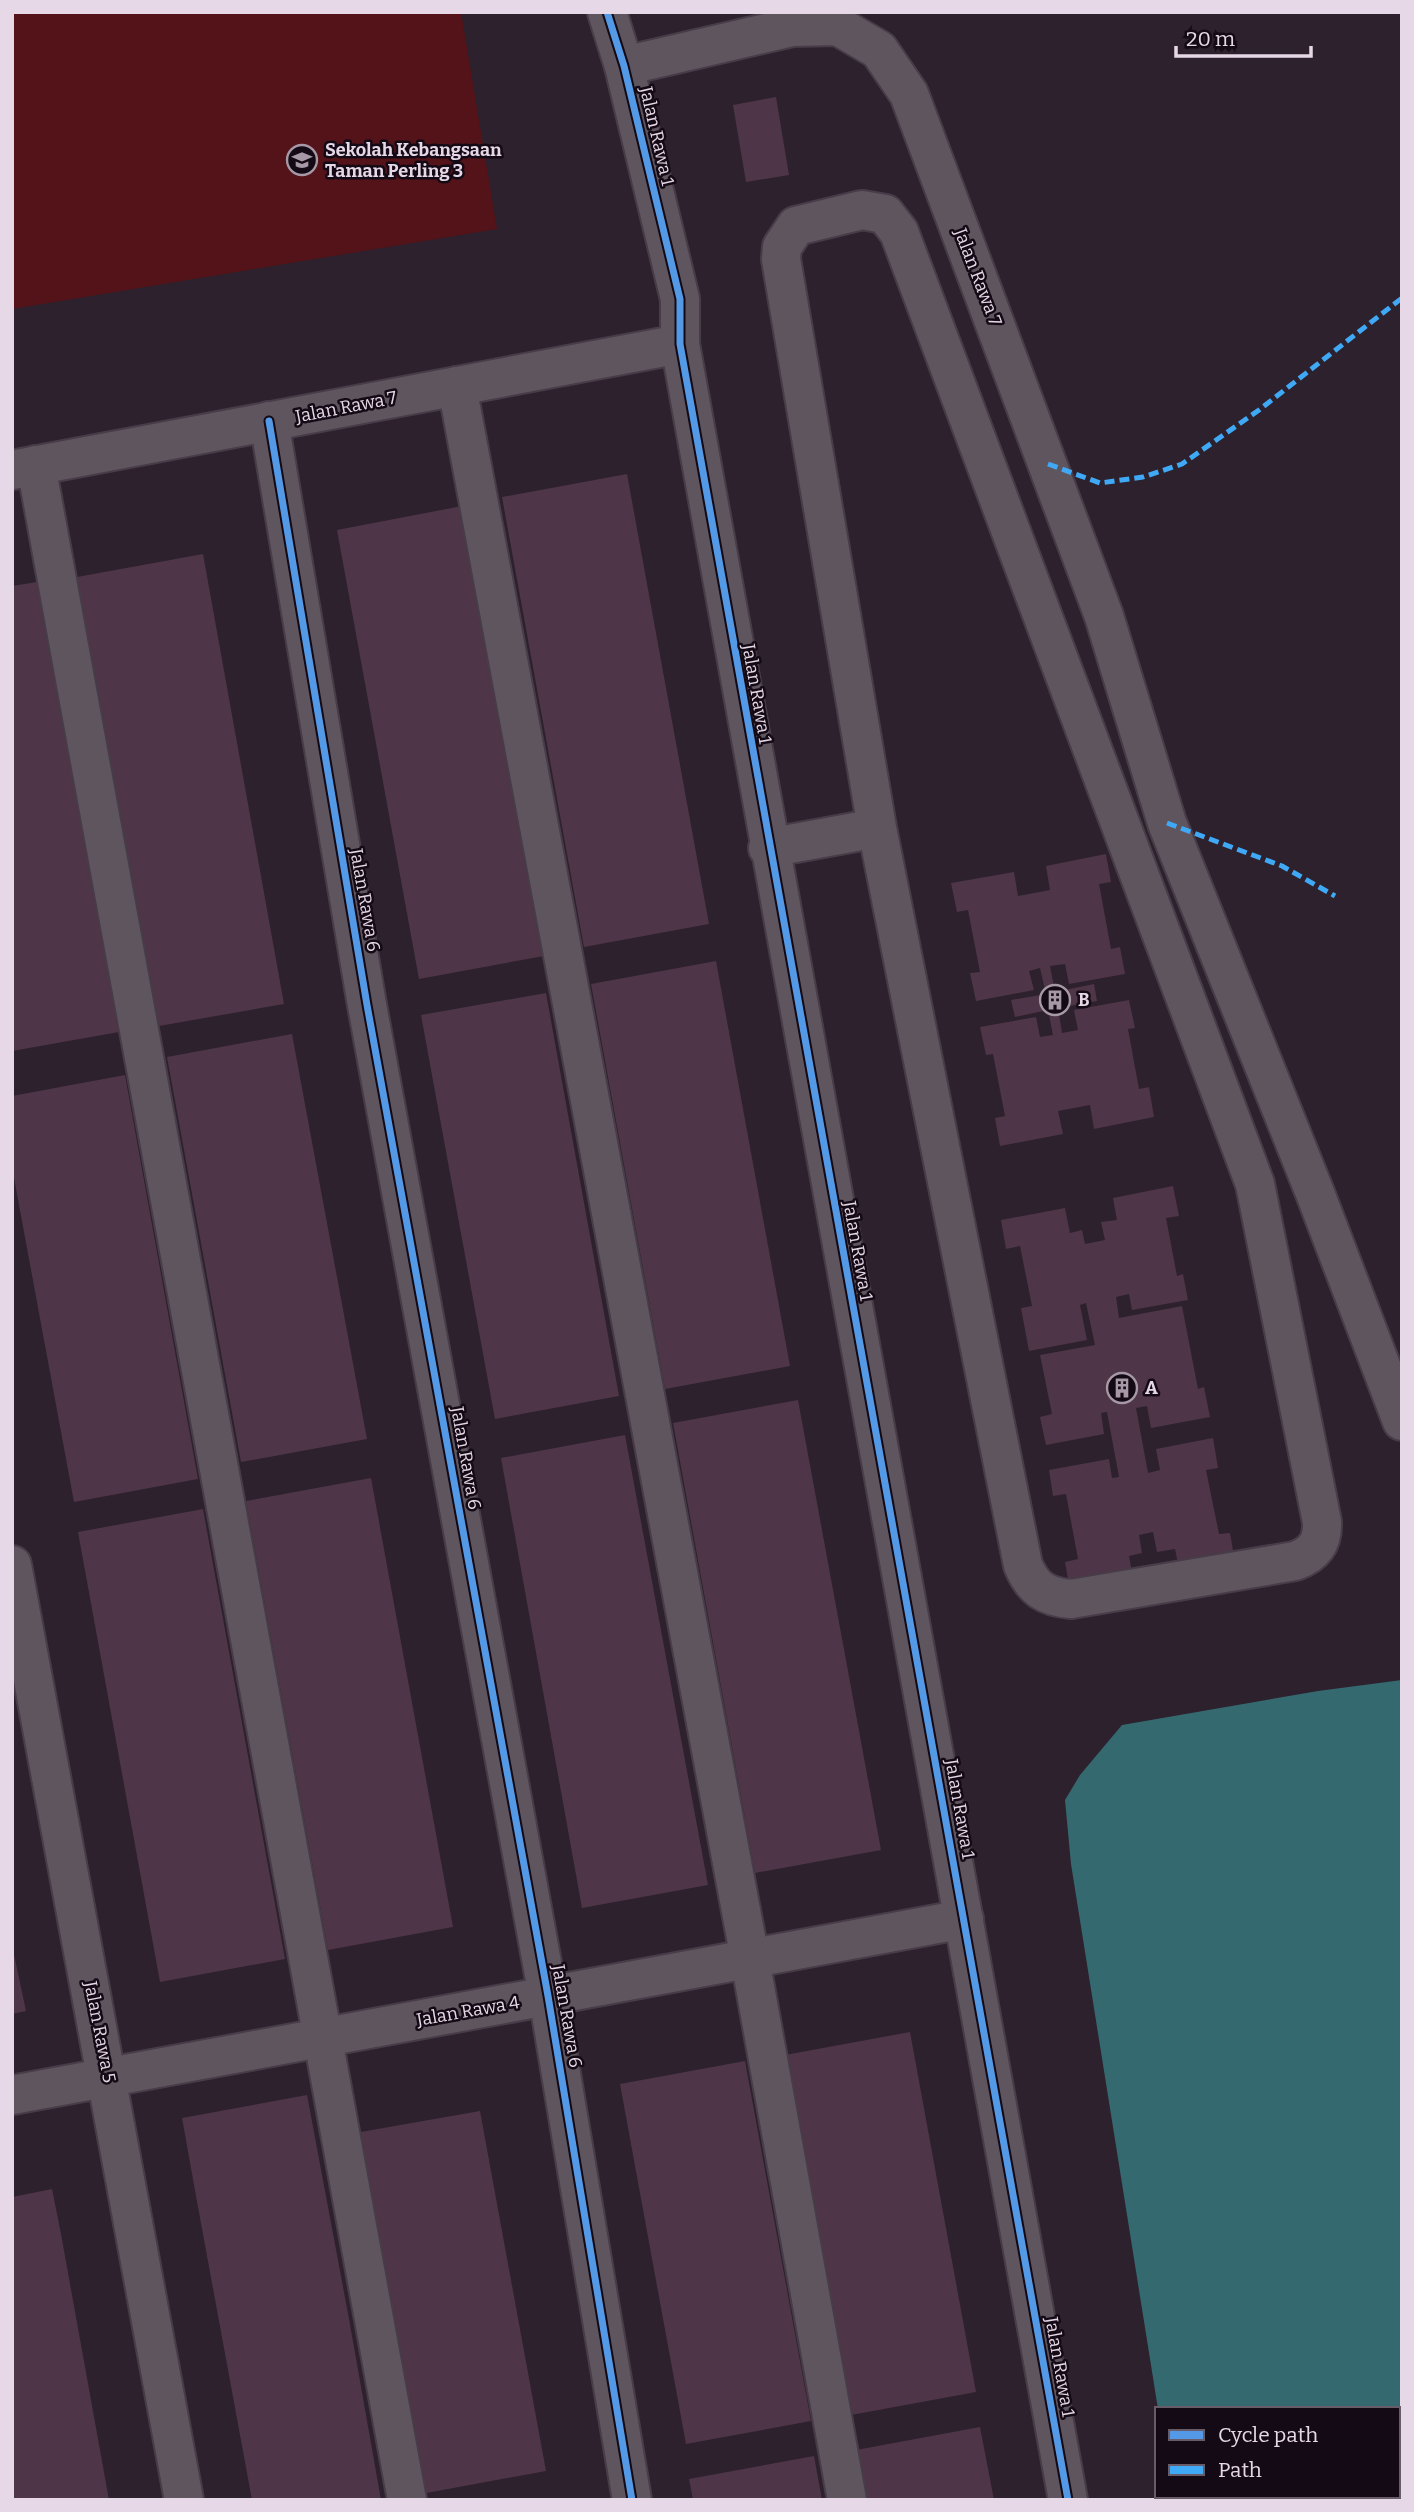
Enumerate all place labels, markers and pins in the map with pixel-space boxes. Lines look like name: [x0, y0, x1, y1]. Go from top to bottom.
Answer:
place label: Sekolah Kebangsaan Taman Perling 3: [325, 139, 502, 182]
school or university icon: Sekolah Kebangsaan Taman Perling 3: [285, 143, 319, 177]
building icon: B: [1038, 983, 1072, 1017]
place label: B: [1078, 989, 1090, 1011]
building icon: A: [1105, 1371, 1139, 1405]
place label: A: [1145, 1377, 1158, 1399]

